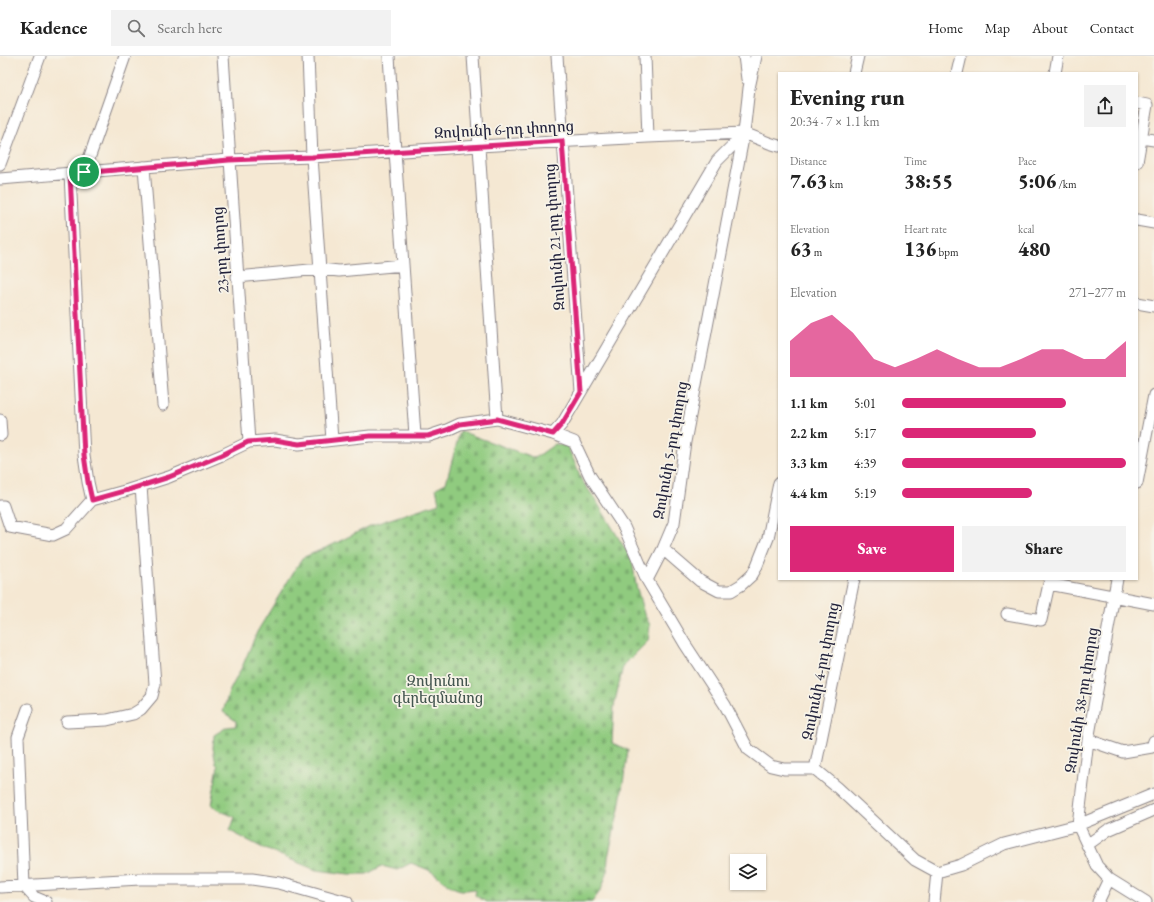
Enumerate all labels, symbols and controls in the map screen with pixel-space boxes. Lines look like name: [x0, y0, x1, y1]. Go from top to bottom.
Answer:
search box: [111, 10, 391, 46]
text: Kadence: [20, 15, 87, 40]
icon: search: [125, 17, 147, 39]
text: Search here: [157, 18, 222, 37]
text: Home: [928, 19, 963, 37]
text: Map: [985, 19, 1010, 37]
text: About: [1032, 19, 1068, 37]
text: Contact: [1090, 19, 1134, 37]
text: Evening run: [790, 83, 905, 112]
button: share: [1084, 85, 1126, 127]
text: 20:34 · 7 × 1.1 km: [790, 113, 880, 130]
street label: Զովունի 6-րդ փողոց: [434, 116, 574, 142]
text: Distance: [790, 154, 827, 168]
text: Time: [904, 154, 927, 168]
text: Pace: [1018, 154, 1036, 168]
pin: [67, 155, 101, 189]
icon: arrive: [73, 161, 95, 183]
street label: Զովունի 21-րդ փողոց: [539, 163, 569, 311]
text: 7.63: [790, 168, 827, 194]
text: 38:55: [904, 168, 953, 194]
text: 5:06: [1018, 168, 1056, 194]
text: km: [827, 177, 843, 191]
text: /km: [1056, 177, 1077, 191]
street label: 23-րդ փողոց: [207, 206, 233, 294]
text: Elevation: [790, 222, 830, 236]
text: Heart rate: [904, 222, 947, 236]
text: kcal: [1018, 222, 1035, 236]
text: 63: [790, 236, 812, 262]
text: 136: [904, 236, 936, 262]
text: 480: [1018, 236, 1050, 262]
text: m: [812, 245, 822, 259]
text: bpm: [936, 245, 959, 259]
text: Elevation: [790, 284, 837, 301]
text: 271–277 m: [1069, 284, 1126, 301]
street label: Զովունի 5-րդ փողոց: [649, 379, 691, 521]
text: 1.1 km: [790, 395, 828, 412]
text: 5:01: [854, 395, 876, 412]
text: 2.2 km: [790, 425, 828, 442]
text: 5:17: [854, 425, 876, 442]
text: 3.3 km: [790, 455, 828, 472]
text: 4:39: [854, 455, 876, 472]
text: 4.4 km: [790, 485, 828, 502]
text: 5:19: [854, 485, 876, 502]
button: Save: [790, 526, 954, 572]
button: Share: [962, 526, 1126, 572]
street label: Զովունի 4-րդ փողոց: [797, 601, 843, 741]
street label: Զովունի 38-րդ փողոց: [1060, 626, 1102, 774]
park label: Զովունու գերեզմանոց: [393, 671, 483, 707]
map controls: [730, 854, 766, 890]
button: layers: [730, 854, 766, 890]

